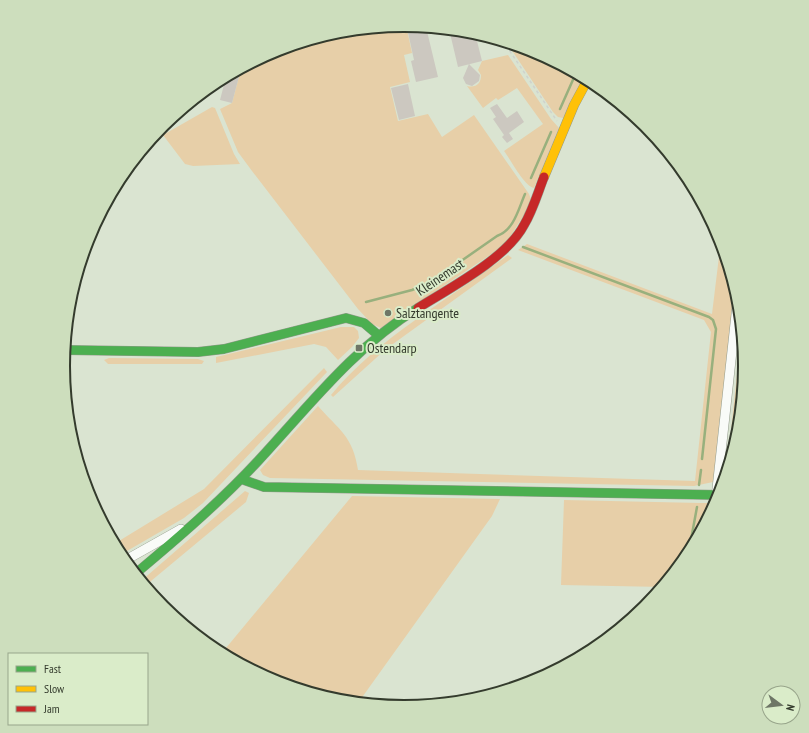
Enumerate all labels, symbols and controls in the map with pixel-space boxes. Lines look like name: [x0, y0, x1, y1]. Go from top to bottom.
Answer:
street label: Kleinemast: [412, 254, 468, 300]
place label: Salztangente: [396, 304, 459, 322]
marker: Salztangente: [383, 308, 393, 318]
place label: Ostendarp: [367, 339, 417, 357]
marker: Ostendarp: [354, 343, 364, 353]
legend: [8, 653, 148, 725]
text: Fast: [44, 661, 62, 676]
text: Slow: [44, 681, 65, 696]
north arrow: [761, 685, 801, 725]
text: Jam: [43, 701, 60, 716]
text: N: [783, 703, 798, 712]

